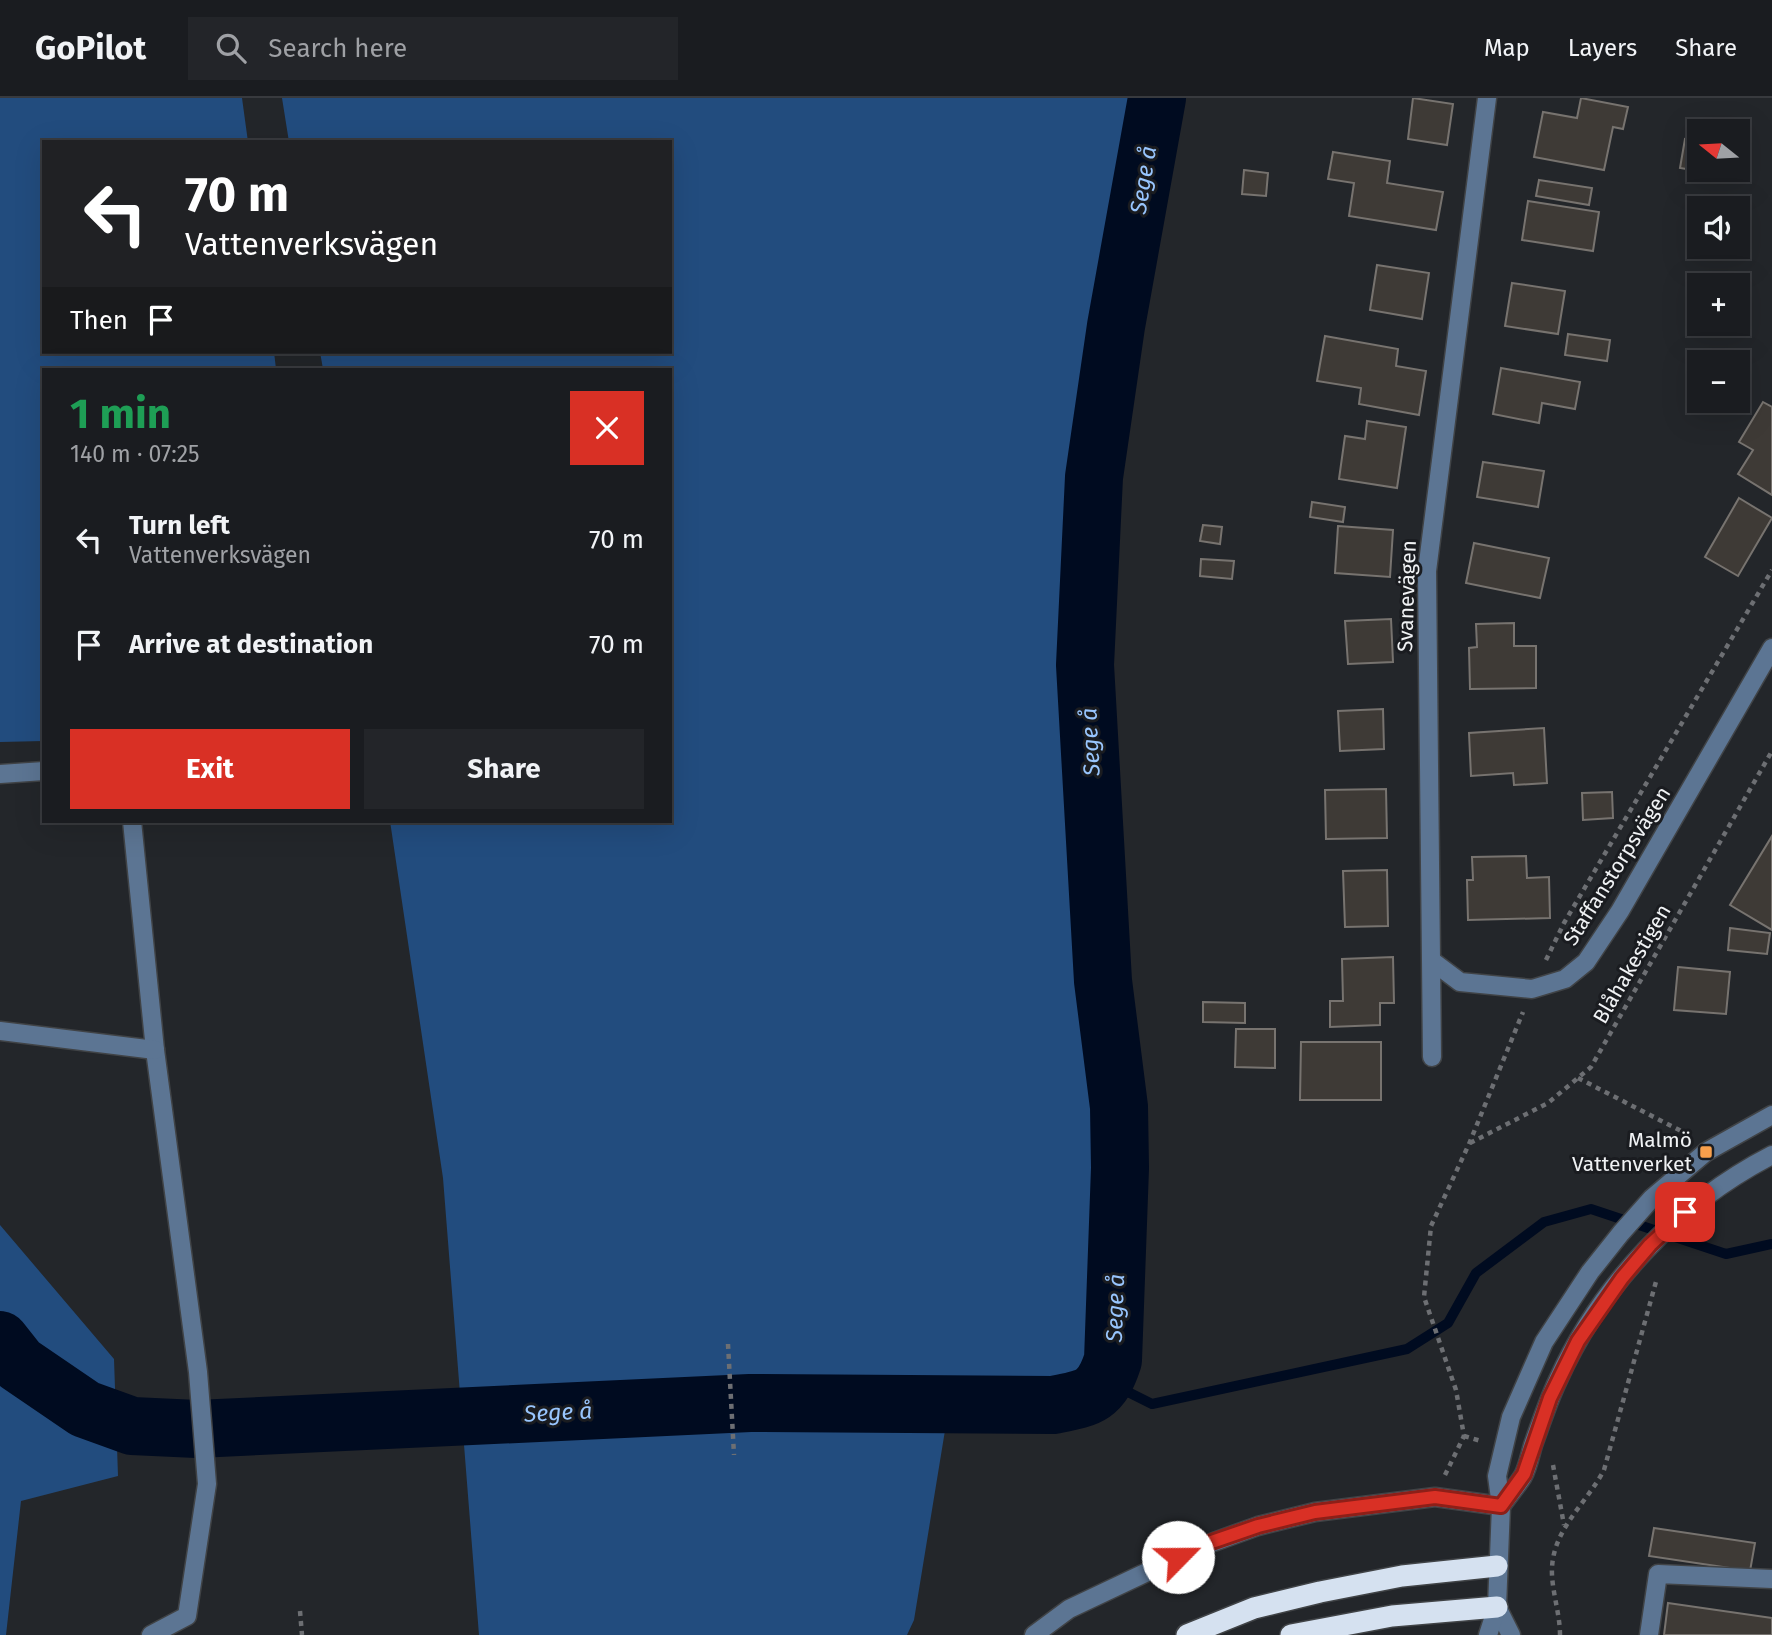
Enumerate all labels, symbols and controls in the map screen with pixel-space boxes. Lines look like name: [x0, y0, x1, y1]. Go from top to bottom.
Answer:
search box: [188, 17, 678, 80]
text: GoPilot: [35, 28, 146, 68]
icon: search: [212, 29, 250, 67]
text: Search here: [268, 33, 407, 64]
text: Map: [1484, 34, 1530, 62]
text: Layers: [1568, 34, 1637, 62]
text: Share: [1675, 34, 1737, 62]
north arrow: [1687, 119, 1750, 182]
map controls: [1687, 119, 1750, 413]
water label: Sege å: [1124, 144, 1162, 217]
text: 70 m: [185, 165, 289, 224]
icon: left: [70, 168, 161, 259]
button: sound: [1687, 196, 1750, 259]
text: Vattenverksvägen: [185, 225, 438, 263]
button: +: [1687, 273, 1750, 336]
icon: arrive: [142, 301, 180, 339]
text: Then: [70, 305, 128, 336]
button: −: [1687, 350, 1750, 413]
text: 1 min: [70, 389, 171, 439]
button: close: [570, 391, 644, 465]
text: 140 m · 07:25: [70, 440, 200, 468]
text: Turn left: [129, 510, 230, 541]
icon: left: [70, 521, 108, 559]
text: 70 m: [589, 524, 644, 555]
street label: Svanevägen: [1392, 540, 1422, 652]
text: Vattenverksvägen: [129, 541, 311, 569]
icon: arrive: [70, 626, 108, 664]
text: Arrive at destination: [129, 629, 373, 660]
text: 70 m: [589, 629, 644, 660]
water label: Sege å: [1074, 707, 1106, 778]
button: Exit: [70, 729, 350, 809]
button: Share: [364, 729, 644, 809]
street label: Staffanstorpsvägen: [1558, 782, 1676, 950]
street label: Blåhakestigen: [1587, 900, 1677, 1028]
place label: Malmö Vattenverket: [1572, 1127, 1692, 1177]
marker: Malmö Vattenverket: [1698, 1144, 1714, 1160]
pin: [1655, 1182, 1715, 1242]
icon: arrive: [1666, 1193, 1704, 1231]
water label: Sege å: [1100, 1273, 1130, 1344]
water label: Sege å: [522, 1396, 593, 1428]
position arrow: [1141, 1520, 1215, 1594]

